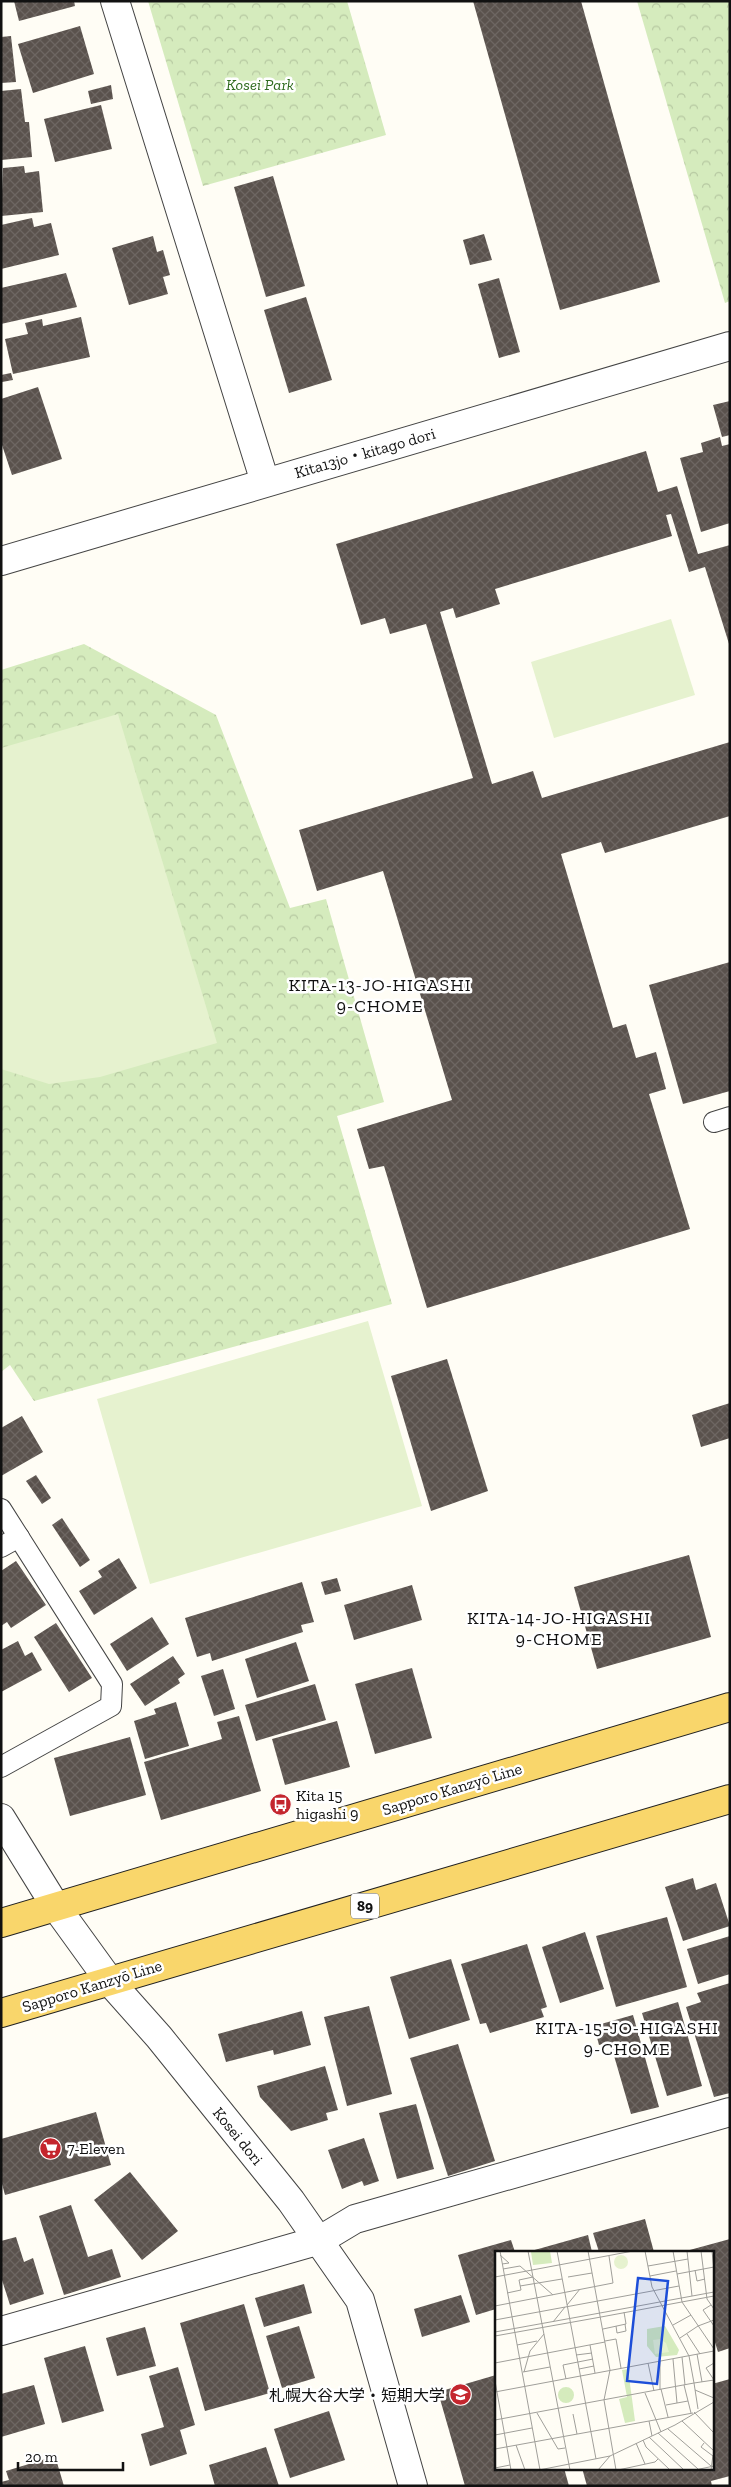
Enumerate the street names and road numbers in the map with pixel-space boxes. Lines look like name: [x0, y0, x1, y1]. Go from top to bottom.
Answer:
street label: Kita13jo・kitago dori: [292, 424, 438, 482]
street label: Sapporo Kanzyō Line: [380, 1759, 524, 1819]
road number: 89: [351, 1894, 379, 1918]
street label: Sapporo Kanzyō Line: [20, 1956, 164, 2016]
street label: Kosei dori: [209, 2103, 267, 2169]

